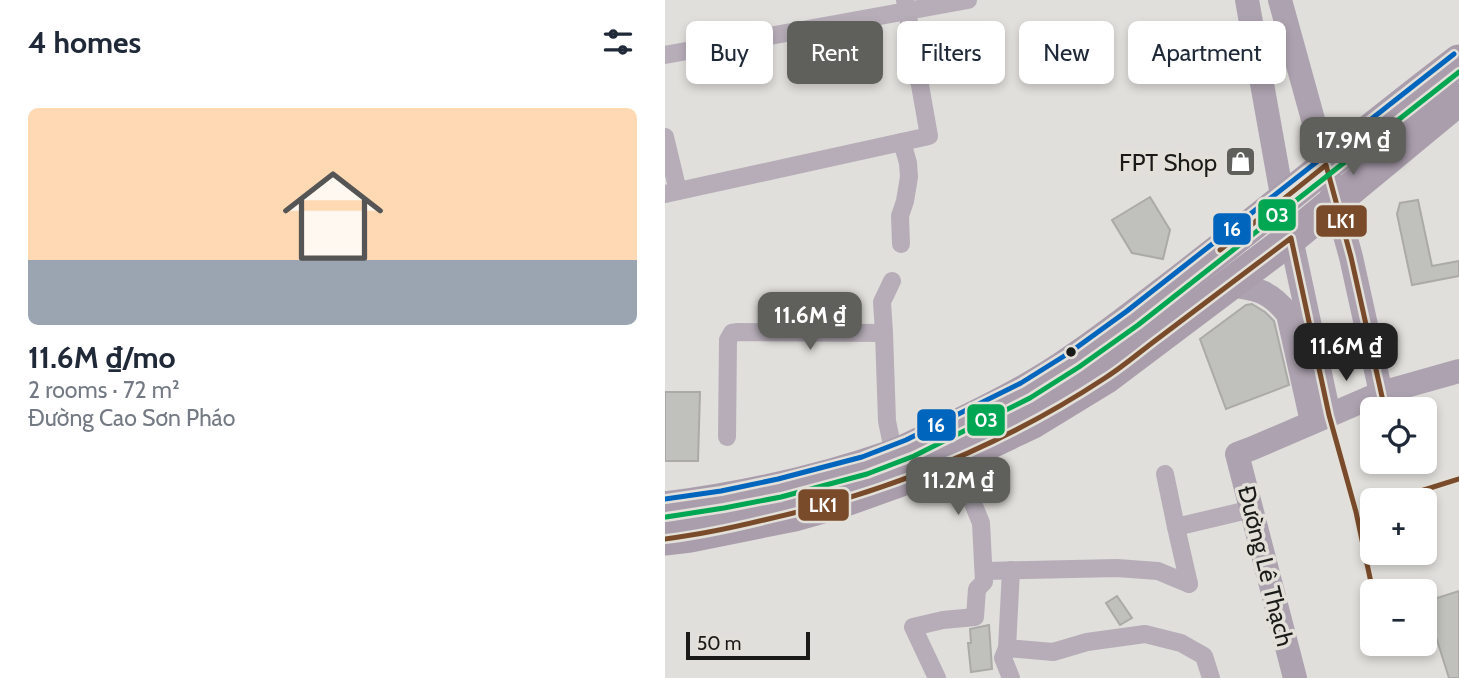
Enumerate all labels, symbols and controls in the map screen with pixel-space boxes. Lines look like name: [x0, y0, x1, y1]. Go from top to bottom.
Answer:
chip: Buy: [686, 21, 773, 84]
chip: Rent: [787, 21, 883, 84]
chip: Filters: [897, 21, 1005, 84]
chip: New: [1019, 21, 1114, 84]
chip: Apartment: [1128, 21, 1286, 84]
icon: filters: [599, 23, 637, 61]
text: 4 homes: [28, 24, 141, 61]
pin: 17.9M ₫: [1288, 118, 1418, 177]
text: 17.9M ₫: [1316, 126, 1390, 154]
shop icon: FPT Shop: [1223, 145, 1257, 179]
place label: FPT Shop: [1119, 148, 1217, 177]
icon: home: [270, 153, 396, 279]
line badge: 03: [1257, 198, 1297, 232]
text: 03: [1265, 204, 1289, 227]
line badge: LK1: [1315, 204, 1368, 238]
text: LK1: [1327, 210, 1355, 233]
line badge: 16: [1212, 212, 1252, 246]
text: 16: [1223, 218, 1241, 241]
pin: 11.6M ₫: [745, 292, 875, 352]
text: 11.6M ₫: [774, 301, 846, 329]
pin: 11.6M ₫: [1281, 324, 1411, 383]
text: 11.6M ₫: [1310, 332, 1382, 360]
text: 11.6M ₫/mo: [28, 339, 176, 376]
unlabelled marker: [1064, 345, 1078, 359]
text: 2 rooms · 72 m²: [28, 376, 180, 404]
map controls: [1360, 397, 1437, 656]
button: locate: [1360, 397, 1437, 474]
line badge: 03: [966, 403, 1006, 437]
text: Đường Cao Sơn Pháo: [28, 404, 235, 432]
line badge: 16: [916, 408, 957, 442]
text: 03: [974, 409, 998, 432]
text: 16: [927, 414, 945, 437]
pin: 11.2M ₫: [893, 458, 1023, 517]
text: 11.2M ₫: [922, 466, 994, 494]
street label: Đường Lê Thạch: [1232, 483, 1300, 649]
line badge: LK1: [797, 488, 850, 522]
button: +: [1360, 488, 1437, 565]
text: LK1: [809, 494, 837, 517]
button: −: [1360, 579, 1437, 656]
scale bar: [686, 629, 810, 661]
text: 50 m: [697, 632, 741, 655]

